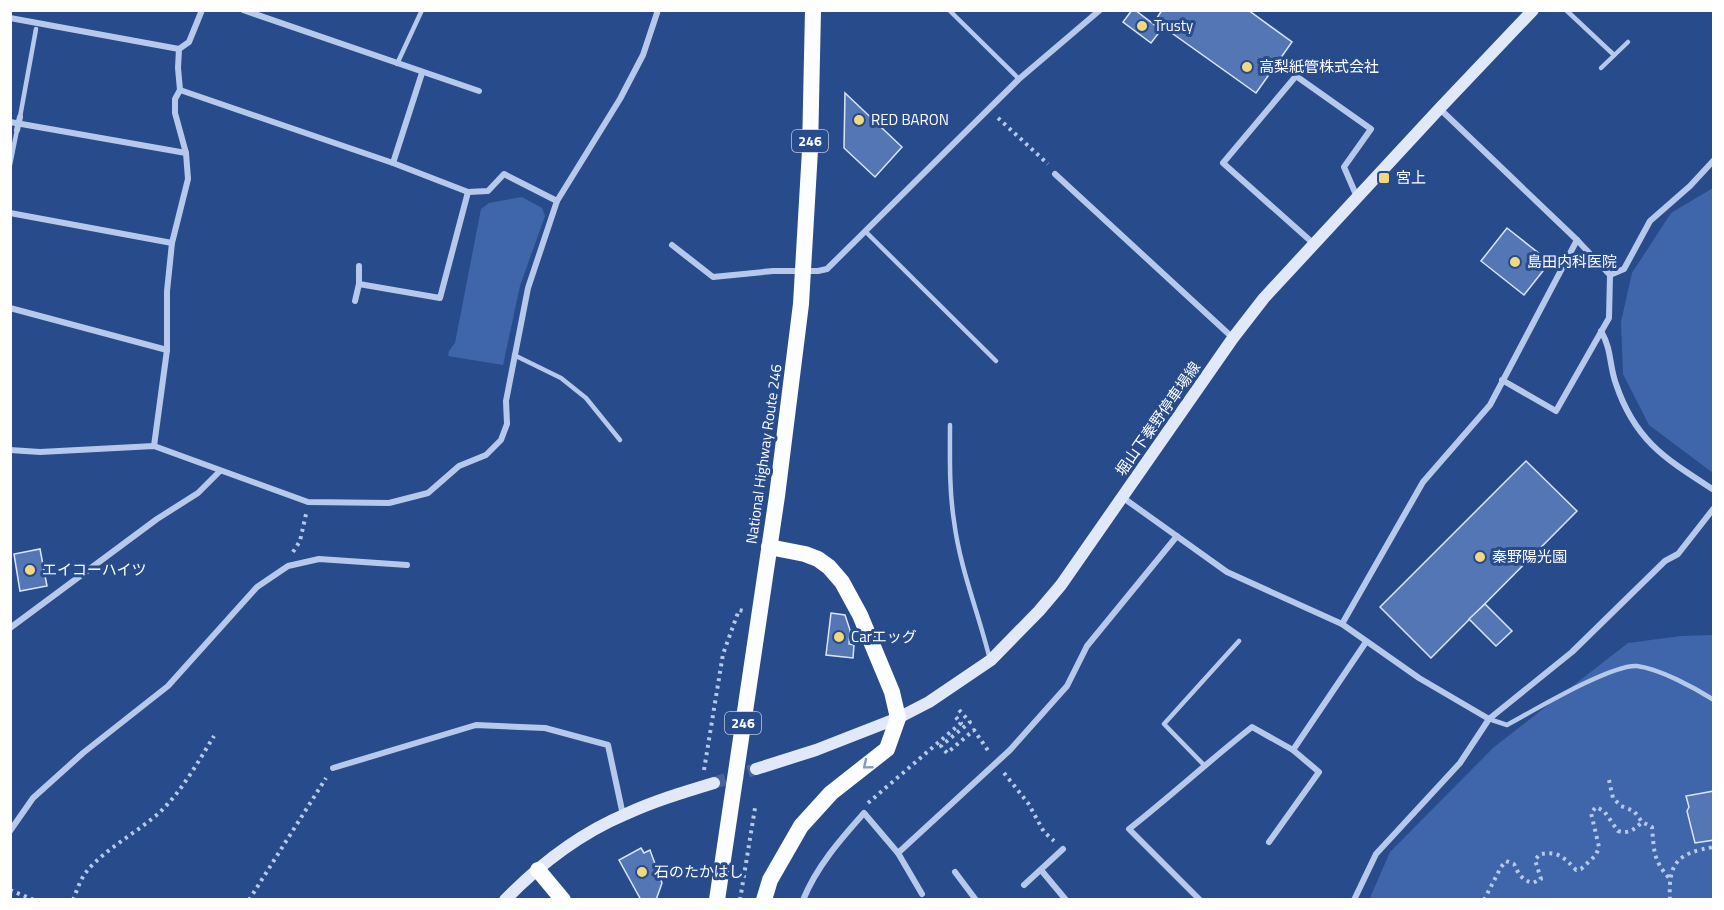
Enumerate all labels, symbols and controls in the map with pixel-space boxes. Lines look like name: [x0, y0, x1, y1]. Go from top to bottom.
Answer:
place label: Trusty: [1154, 14, 1193, 37]
marker: Trusty: [1135, 19, 1149, 33]
place label: 高梨紙管株式会社: [1259, 55, 1379, 78]
marker: 高梨紙管株式会社: [1240, 60, 1254, 74]
place label: RED BARON: [871, 108, 949, 131]
marker: RED BARON: [852, 113, 866, 127]
road number: 246: [792, 130, 828, 152]
place label: 宮上: [1396, 166, 1426, 189]
marker: 宮上: [1377, 171, 1391, 185]
place label: 島田内科医院: [1527, 250, 1617, 273]
marker: 島田内科医院: [1508, 255, 1522, 269]
street label: 堀山下秦野停車場線: [1109, 357, 1206, 481]
street label: National Highway Route 246: [740, 363, 788, 545]
place label: 秦野陽光園: [1492, 545, 1567, 568]
marker: 秦野陽光園: [1473, 550, 1487, 564]
place label: エイコーハイツ: [42, 558, 146, 581]
marker: エイコーハイツ: [23, 563, 37, 577]
place label: Carエッグ: [851, 625, 917, 648]
marker: Carエッグ: [832, 630, 846, 644]
road number: 246: [725, 712, 761, 734]
one-way arrow: [863, 757, 874, 768]
place label: 石のたかはし: [654, 860, 743, 883]
marker: 石のたかはし: [635, 865, 649, 879]

